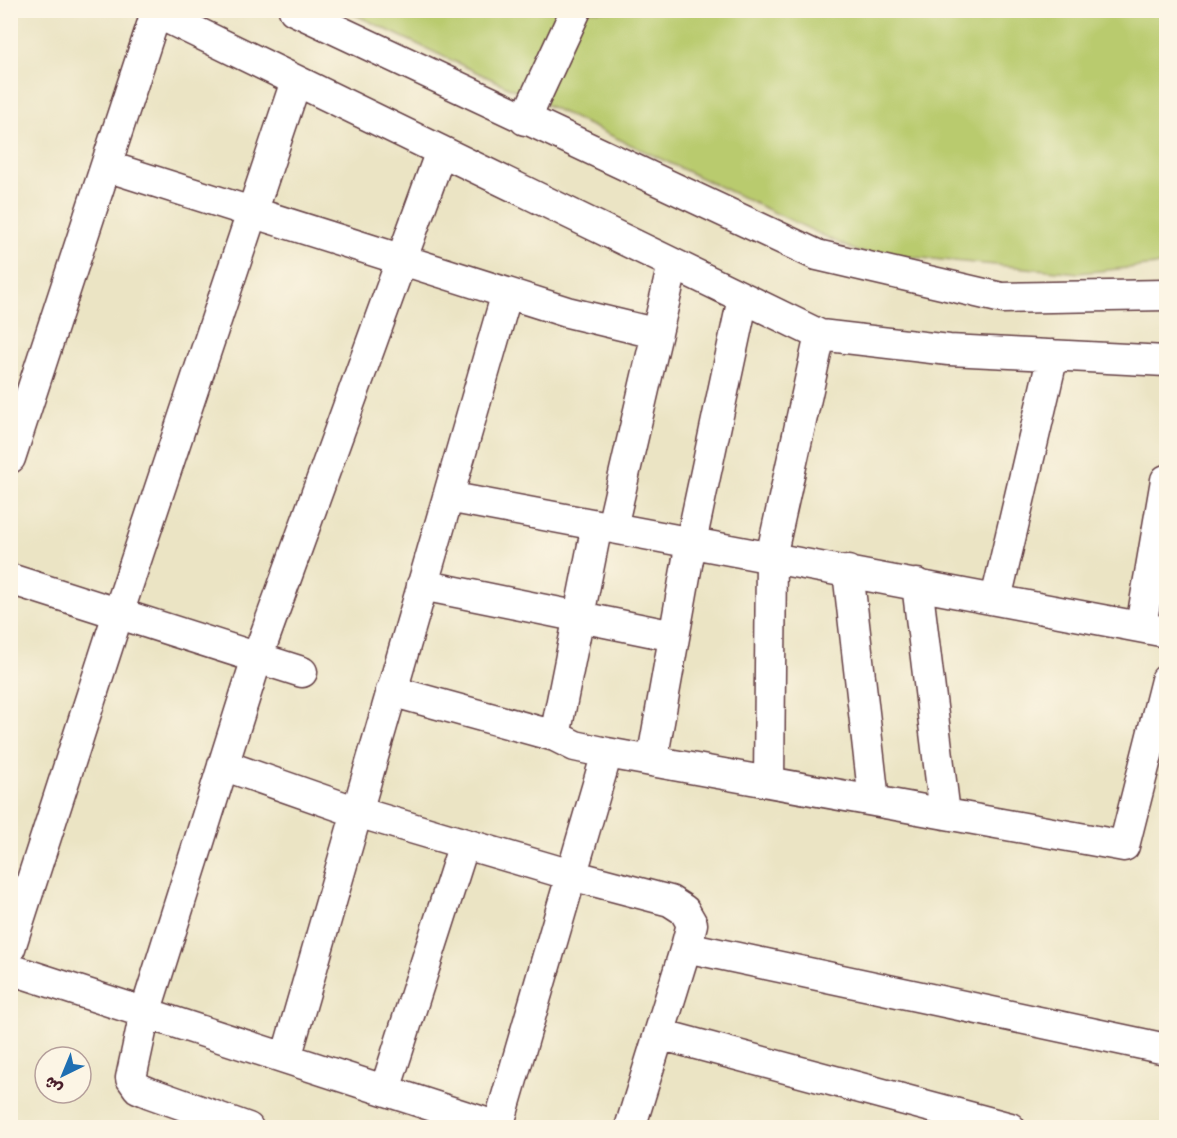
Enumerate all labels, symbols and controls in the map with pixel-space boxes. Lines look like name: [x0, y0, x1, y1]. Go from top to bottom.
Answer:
north arrow: [33, 1045, 93, 1105]
text: ش: [42, 1070, 68, 1096]

